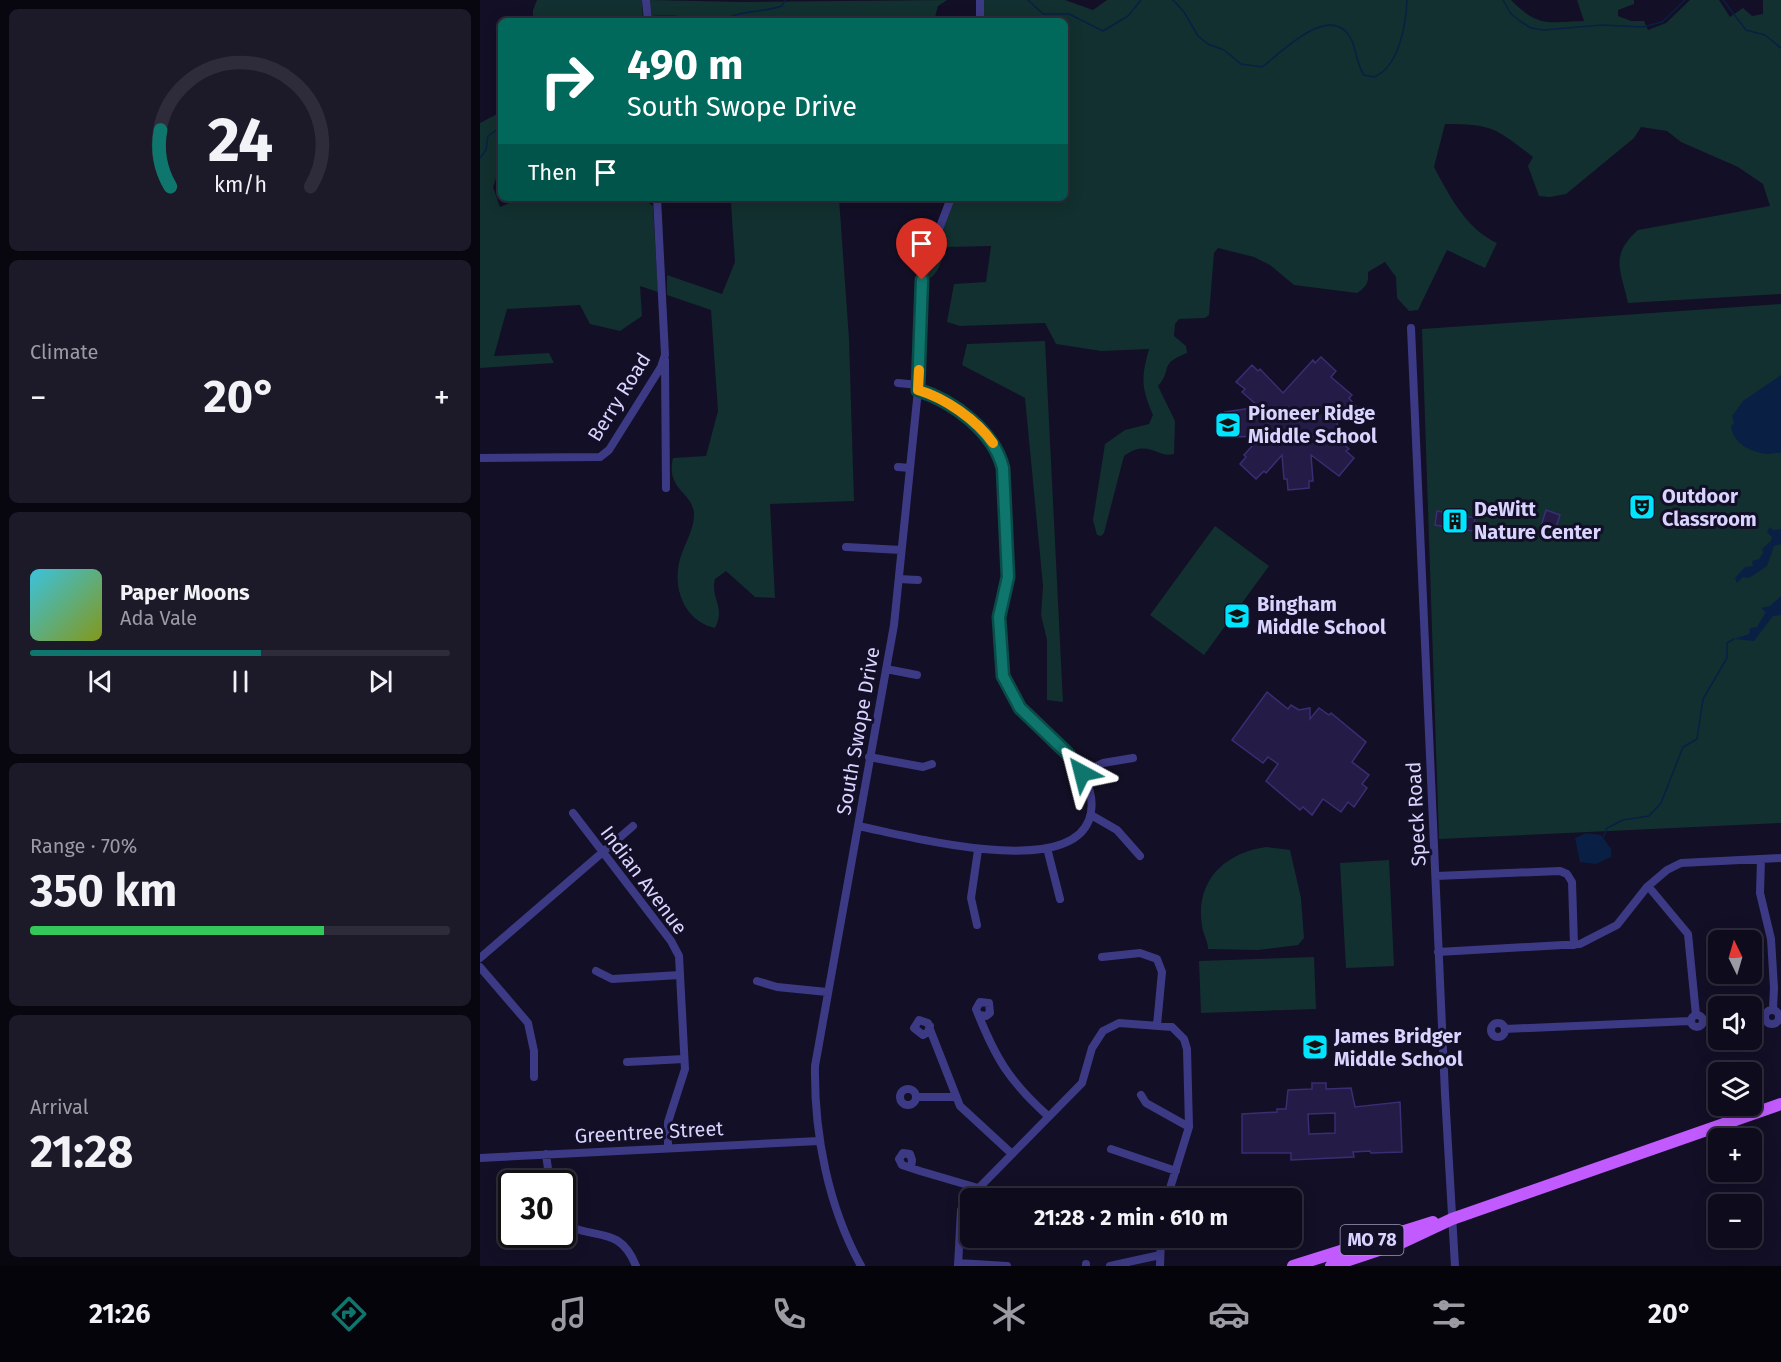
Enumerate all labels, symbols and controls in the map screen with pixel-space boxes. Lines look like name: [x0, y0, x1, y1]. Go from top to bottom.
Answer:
text: 490 m: [627, 40, 743, 90]
icon: right: [528, 42, 606, 120]
text: South Swope Drive: [627, 91, 857, 123]
text: 24: [207, 103, 273, 178]
icon: arrive: [589, 156, 622, 189]
text: Then: [528, 159, 577, 186]
text: km/h: [213, 173, 267, 199]
pin: [896, 218, 947, 280]
icon: arrive: [905, 227, 938, 260]
text: Climate: [30, 340, 98, 364]
street label: Berry Road: [582, 348, 656, 446]
text: 20°: [203, 370, 277, 424]
text: −: [30, 378, 47, 418]
text: +: [434, 378, 450, 418]
place label: Pioneer Ridge Middle School: [1248, 401, 1377, 448]
school or university icon: Pioneer Ridge Middle School: [1213, 410, 1243, 440]
place label: Outdoor Classroom: [1662, 484, 1757, 531]
theatre icon: Outdoor Classroom: [1627, 492, 1657, 522]
place label: DeWitt Nature Center: [1474, 497, 1602, 544]
building icon: DeWitt Nature Center: [1440, 506, 1470, 536]
text: Paper Moons: [120, 579, 250, 606]
place label: Bingham Middle School: [1257, 592, 1386, 639]
school or university icon: Bingham Middle School: [1222, 601, 1252, 631]
text: Ada Vale: [120, 606, 197, 630]
street label: South Swope Drive: [831, 645, 885, 817]
icon: previous: [84, 665, 117, 698]
icon: pause: [224, 665, 257, 698]
icon: next: [364, 665, 397, 698]
position arrow: [1050, 741, 1114, 805]
street label: Speck Road: [1401, 761, 1431, 867]
street label: Indian Avenue: [595, 821, 693, 939]
text: Range · 70%: [30, 834, 137, 858]
text: 350 km: [30, 864, 177, 918]
north arrow: [1708, 930, 1762, 984]
map controls: [1708, 930, 1762, 1248]
button: sound: [1708, 996, 1762, 1050]
place label: James Bridger Middle School: [1333, 1024, 1463, 1071]
school or university icon: James Bridger Middle School: [1300, 1032, 1330, 1062]
button: layers: [1708, 1062, 1762, 1116]
text: Arrival: [30, 1095, 89, 1119]
street label: Greentree Street: [574, 1116, 725, 1148]
text: 21:28: [30, 1125, 133, 1179]
button: +: [1708, 1128, 1762, 1182]
speed limit sign: 30: [498, 1170, 576, 1248]
button: −: [1708, 1194, 1762, 1248]
text: 21:28 · 2 min · 610 m: [1034, 1204, 1228, 1231]
road number: MO 78: [1340, 1225, 1404, 1255]
icon: directions: [328, 1293, 370, 1335]
icon: music: [548, 1293, 590, 1335]
icon: phone: [768, 1293, 810, 1335]
icon: climate: [988, 1293, 1030, 1335]
icon: car: [1208, 1293, 1250, 1335]
icon: filters: [1428, 1293, 1470, 1335]
text: 21:26: [89, 1298, 151, 1330]
text: 20°: [1648, 1298, 1692, 1330]

